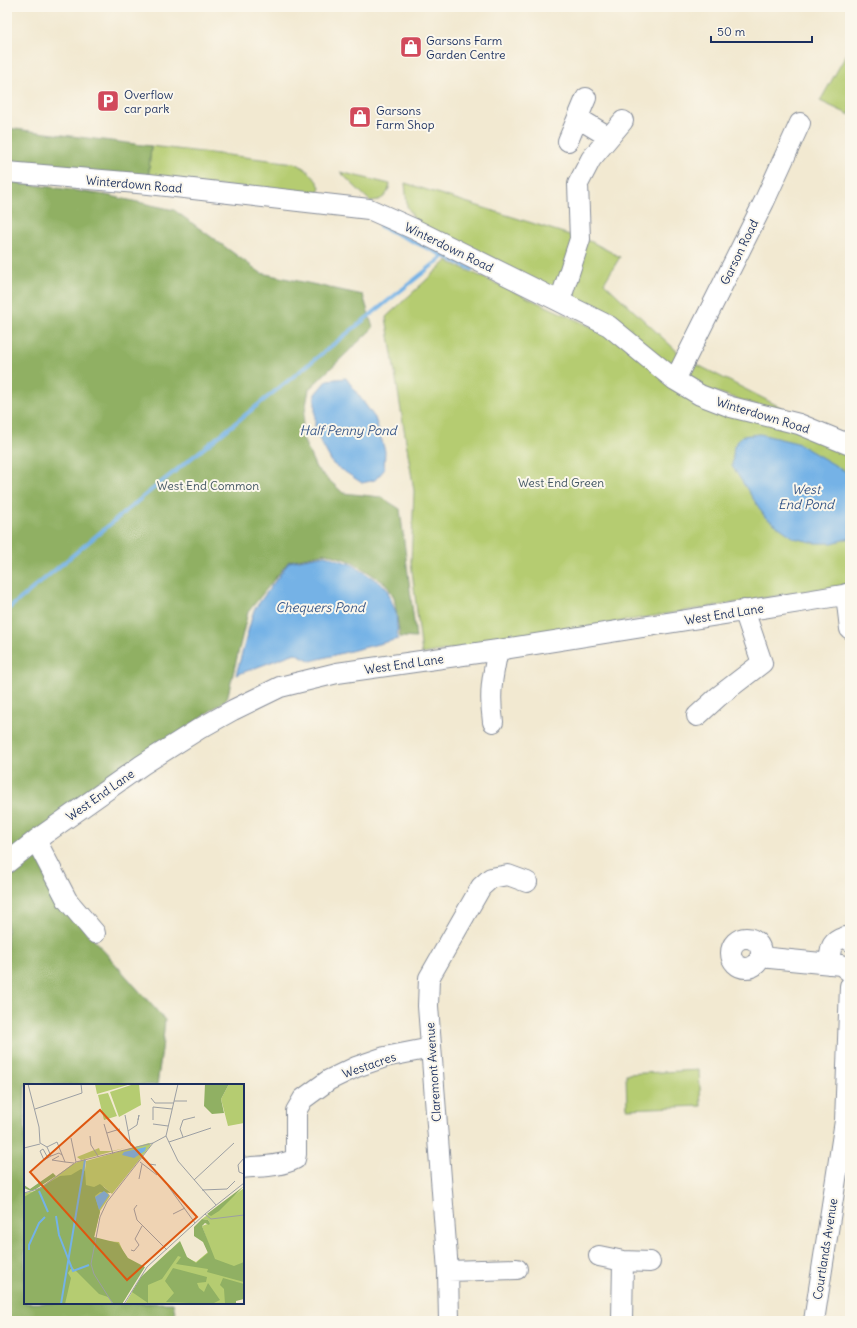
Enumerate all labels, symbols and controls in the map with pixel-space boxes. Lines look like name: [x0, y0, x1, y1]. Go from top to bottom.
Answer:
scale bar: [711, 18, 812, 44]
text: 50 m: [717, 24, 746, 39]
place label: Garsons Farm Garden Centre: [426, 33, 506, 62]
shop icon: Garsons Farm Garden Centre: [398, 34, 424, 60]
place label: Overflow car park: [124, 87, 174, 116]
parking icon: Overflow car park: [95, 88, 121, 114]
place label: Garsons Farm Shop: [376, 103, 435, 132]
shop icon: Garsons Farm Shop: [347, 104, 373, 130]
street label: Winterdown Road: [85, 172, 183, 196]
street label: Garson Road: [717, 217, 761, 287]
street label: Winterdown Road: [402, 219, 496, 275]
street label: Winterdown Road: [715, 394, 811, 436]
water label: Half Penny Pond: [300, 422, 399, 439]
park label: West End Green: [518, 475, 604, 490]
park label: West End Common: [157, 478, 259, 493]
water label: West End Pond: [778, 481, 836, 513]
water label: Chequers Pond: [275, 599, 367, 616]
street label: West End Lane: [683, 600, 765, 628]
street label: West End Lane: [363, 651, 445, 677]
street label: West End Lane: [63, 766, 137, 824]
street label: Claremont Avenue: [422, 1022, 444, 1122]
street label: Westacres: [340, 1049, 398, 1081]
inset map: [24, 1084, 244, 1304]
street label: Courtlands Avenue: [810, 1197, 840, 1301]

